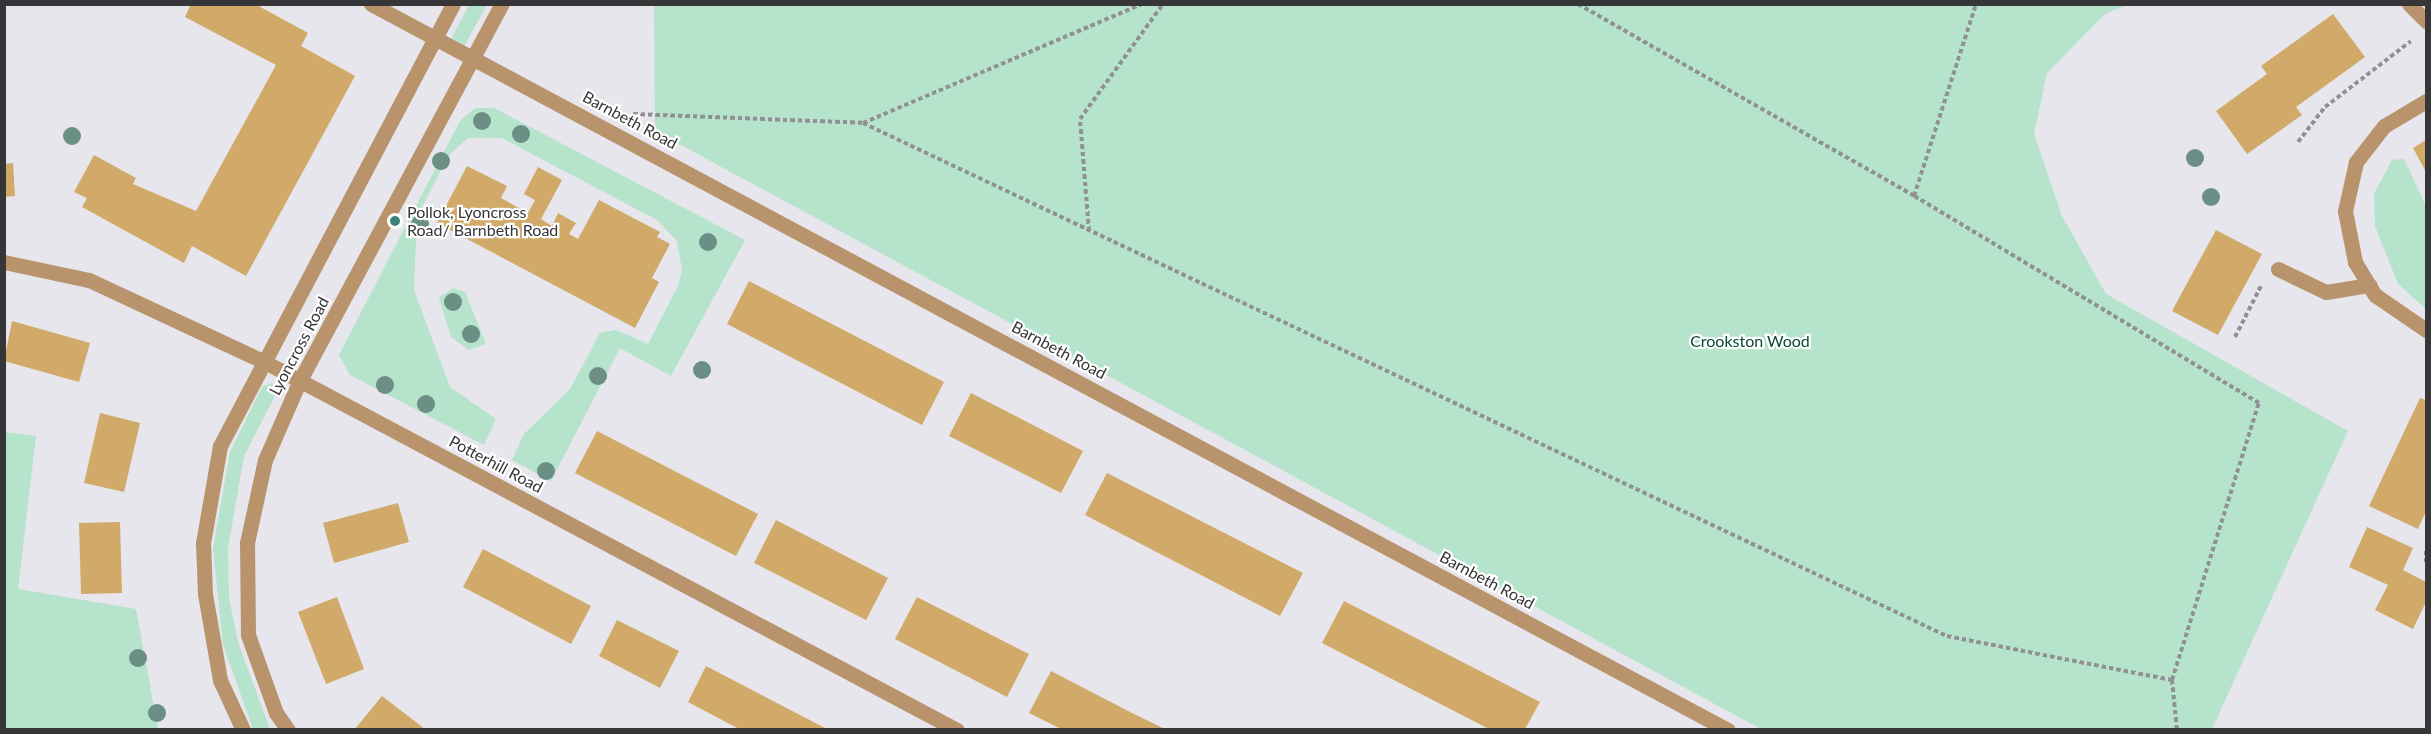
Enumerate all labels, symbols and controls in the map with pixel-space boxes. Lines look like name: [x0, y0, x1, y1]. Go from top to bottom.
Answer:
street label: Barnbeth Road: [579, 87, 681, 153]
place label: Pollok, Lyoncross Road/ Barnbeth Road: [407, 202, 558, 240]
marker: Pollok, Lyoncross Road/ Barnbeth Road: [388, 214, 402, 228]
street label: Lyoncross Road: [265, 294, 333, 398]
street label: Barnbeth Road: [1008, 317, 1110, 383]
park label: Crookston Wood: [1690, 331, 1810, 351]
street label: Potterhill Road: [446, 431, 546, 497]
street label: Barnbeth Road: [1436, 547, 1538, 613]

